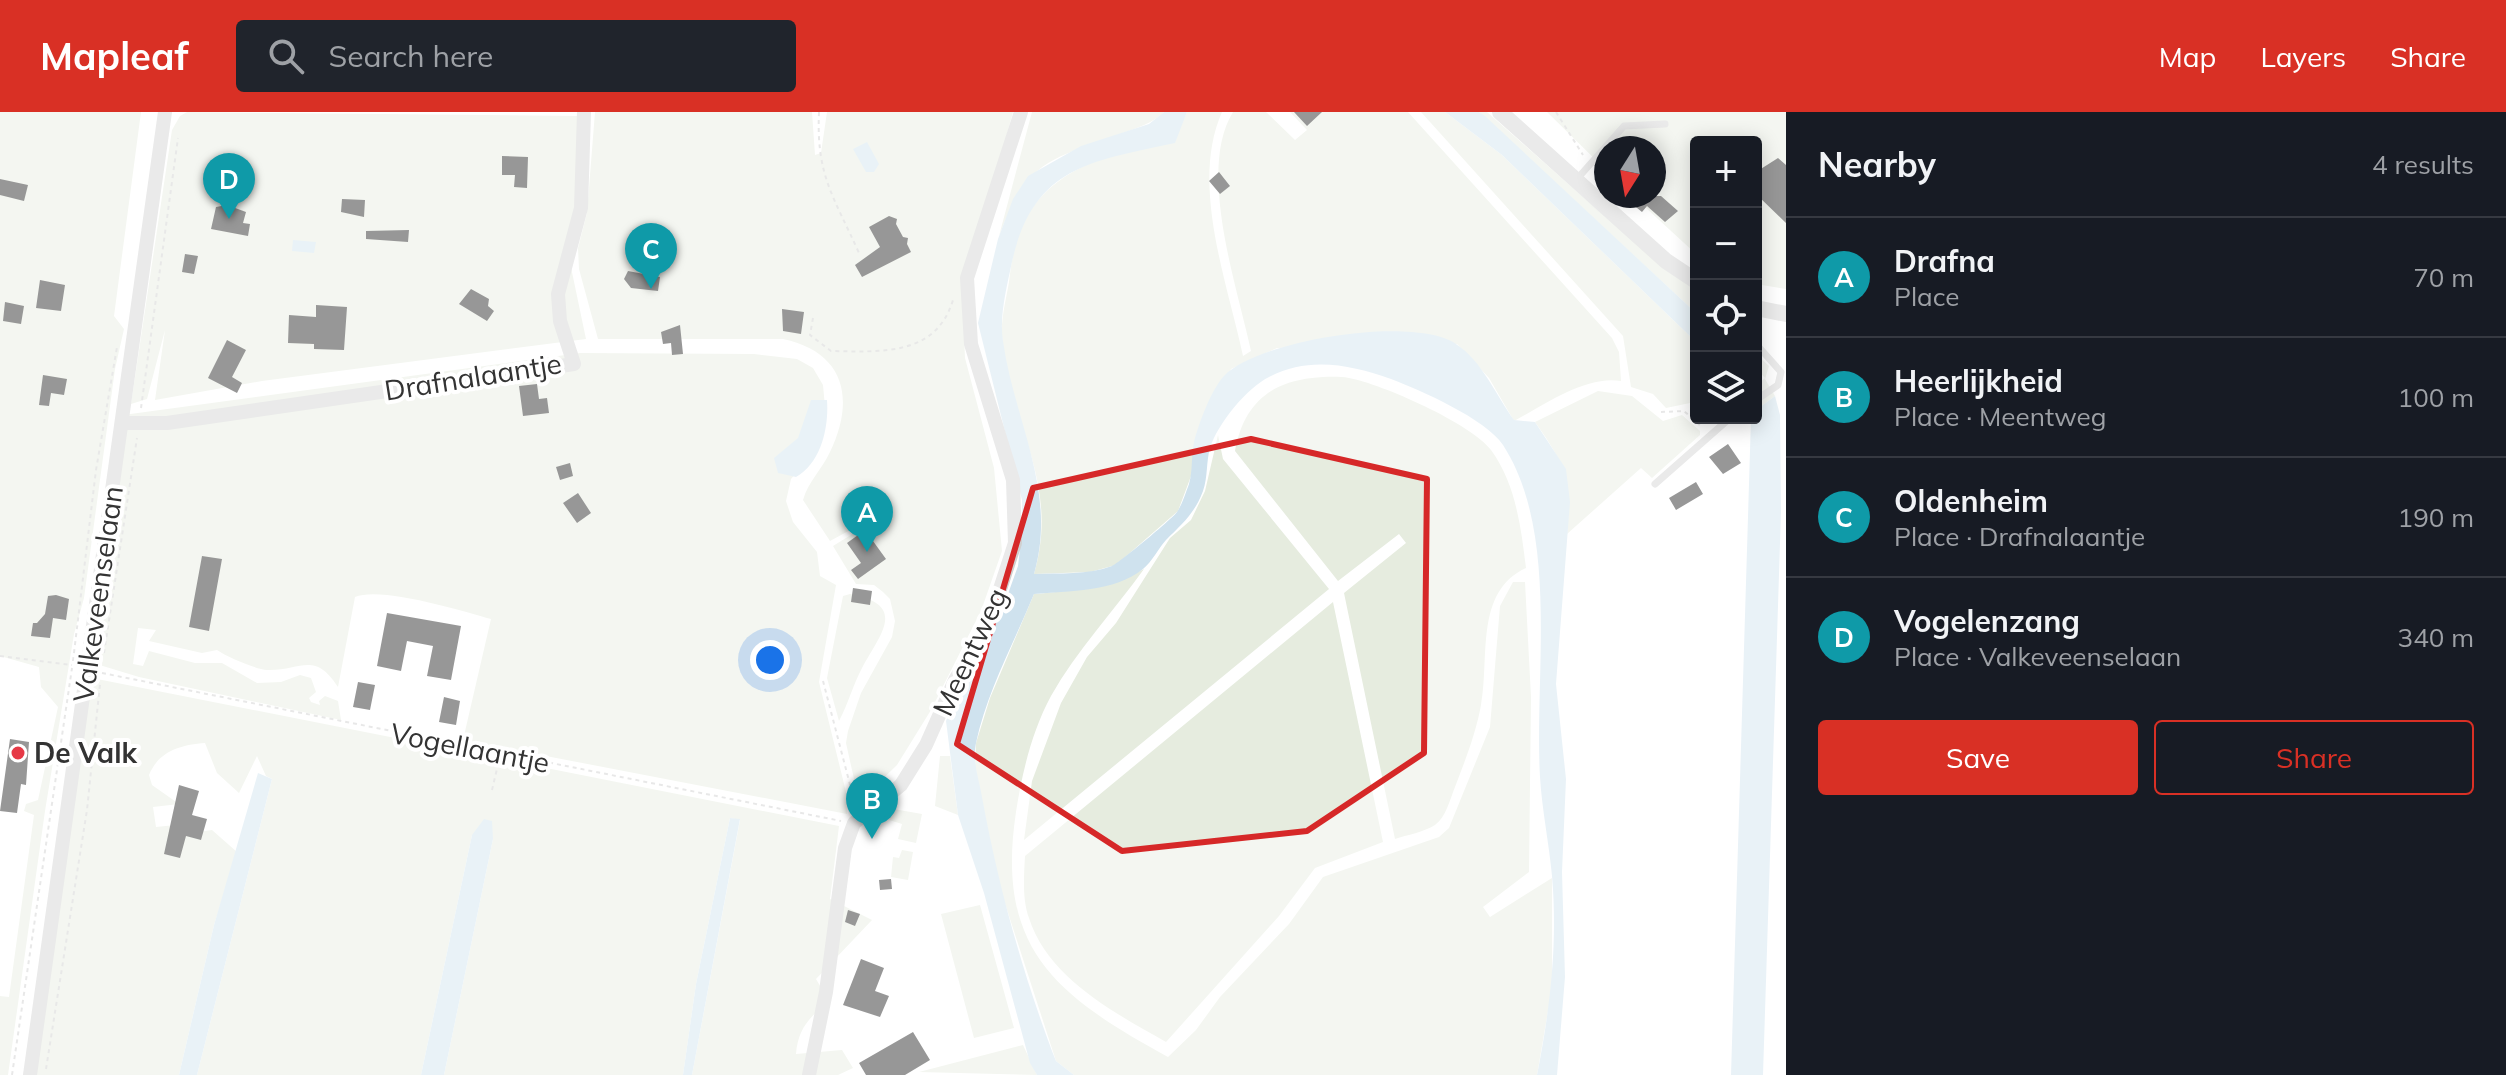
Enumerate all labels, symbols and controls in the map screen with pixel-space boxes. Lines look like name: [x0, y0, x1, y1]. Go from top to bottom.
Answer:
search box: [236, 20, 796, 92]
text: Mapleaf: [40, 32, 188, 80]
icon: search: [264, 34, 308, 78]
text: Search here: [328, 37, 493, 75]
text: Map: [2159, 39, 2216, 74]
text: Layers: [2260, 39, 2346, 74]
text: Share: [2390, 39, 2466, 74]
north arrow: [1594, 136, 1666, 208]
map controls: [1690, 136, 1762, 424]
button: +: [1690, 136, 1762, 208]
text: Nearby: [1818, 143, 1936, 186]
text: 4 results: [2372, 148, 2474, 181]
pin: D: [203, 153, 255, 219]
button: −: [1690, 208, 1762, 280]
pin: C: [625, 223, 677, 289]
text: Drafna: [1894, 242, 1995, 280]
text: A: [1834, 261, 1854, 294]
text: 70 m: [2413, 261, 2474, 294]
button: locate: [1690, 280, 1762, 352]
text: Place: [1894, 280, 1959, 313]
street label: Drafnalaantje: [382, 345, 564, 408]
button: layers: [1690, 352, 1762, 424]
text: Heerlijkheid: [1894, 362, 2063, 400]
text: B: [1835, 381, 1853, 414]
text: 100 m: [2398, 381, 2474, 414]
text: Place · Meentweg: [1894, 400, 2106, 433]
text: Oldenheim: [1894, 482, 2048, 520]
street label: Valkeveenselaan: [65, 484, 130, 704]
pin: A: [841, 486, 893, 552]
text: C: [1835, 501, 1853, 534]
text: 190 m: [2398, 501, 2474, 534]
text: Place · Drafnalaantje: [1894, 520, 2145, 553]
street label: Meentweg: [925, 582, 1014, 721]
text: Vogelenzang: [1894, 602, 2080, 640]
text: D: [1834, 621, 1854, 654]
text: 340 m: [2398, 621, 2474, 654]
your location: [750, 640, 790, 680]
text: Place · Valkeveenselaan: [1894, 640, 2181, 673]
street label: Vogellaantje: [388, 715, 552, 780]
button: Save: [1818, 720, 2138, 795]
button: Share: [2154, 720, 2474, 795]
place label: De Valk: [34, 735, 138, 770]
marker: De Valk: [9, 744, 27, 762]
pin: B: [846, 773, 898, 839]

